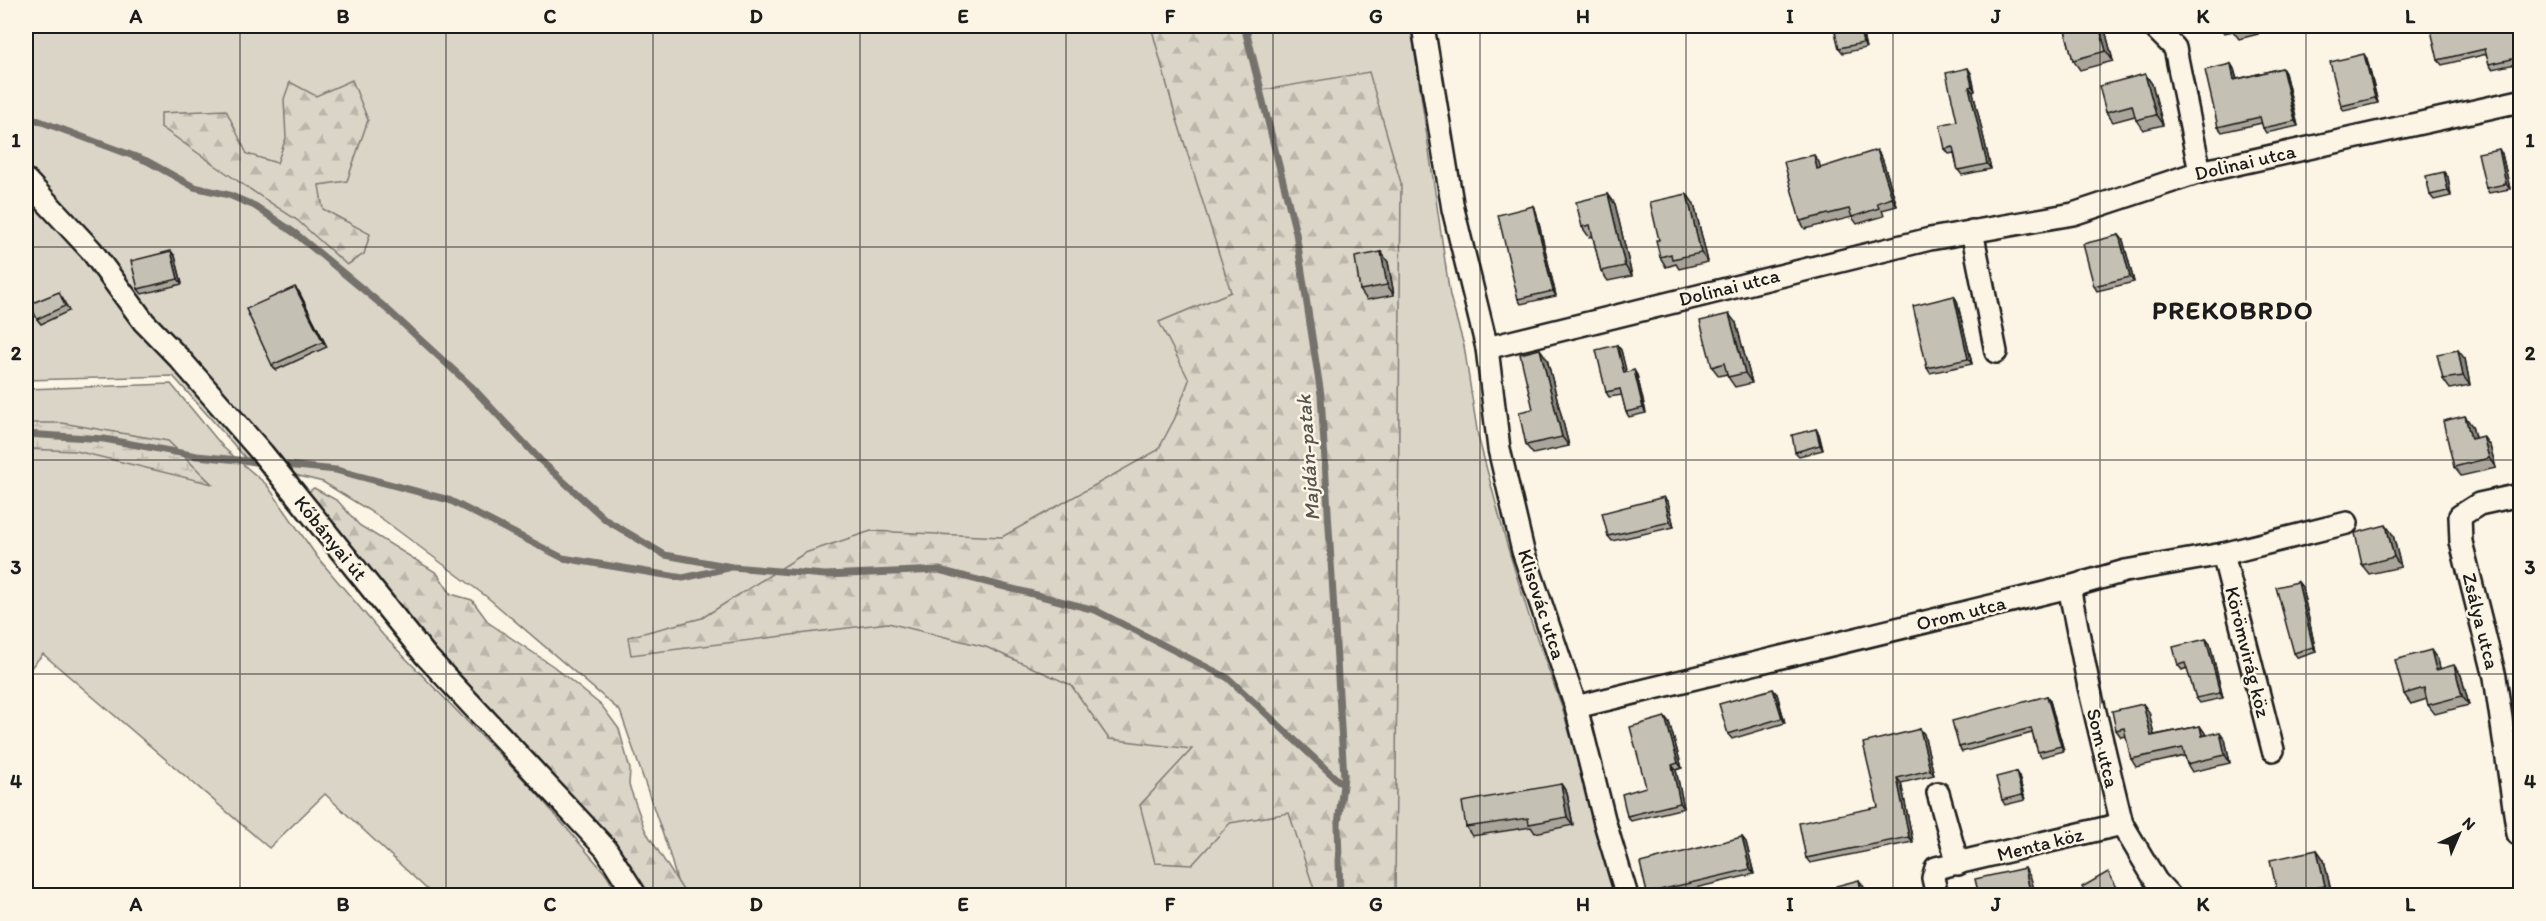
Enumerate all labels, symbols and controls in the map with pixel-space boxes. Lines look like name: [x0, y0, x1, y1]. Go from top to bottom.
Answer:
text: A: [129, 4, 143, 28]
text: B: [337, 4, 350, 28]
text: C: [544, 4, 557, 28]
text: D: [749, 4, 763, 28]
text: E: [957, 4, 969, 28]
text: F: [1165, 4, 1176, 28]
text: G: [1369, 4, 1383, 28]
text: H: [1576, 4, 1590, 28]
text: I: [1786, 4, 1794, 28]
text: J: [1990, 4, 2001, 28]
text: K: [2197, 4, 2211, 28]
text: L: [2405, 4, 2416, 28]
text: 1: [11, 128, 21, 152]
text: 1: [2525, 128, 2535, 152]
street label: Dolinai utca: [2192, 139, 2299, 185]
street label: Dolinai utca: [1676, 263, 1783, 311]
district label: PREKOBRDO: [2152, 294, 2314, 326]
text: 2: [11, 341, 22, 365]
text: 2: [2525, 341, 2536, 365]
water label: Majdán-patak: [1291, 393, 1324, 522]
street label: Kőbányai út: [289, 491, 373, 585]
street label: Klisovác utca: [1513, 546, 1571, 663]
text: 3: [11, 555, 22, 579]
text: 3: [2525, 555, 2536, 579]
street label: Zsálya utca: [2457, 570, 2505, 672]
street label: Körömvirág köz: [2220, 584, 2276, 721]
street label: Orom utca: [1914, 590, 2009, 636]
street label: Som utca: [2082, 706, 2125, 791]
text: 4: [10, 769, 22, 793]
text: 4: [2524, 769, 2536, 793]
north arrow: [2429, 804, 2489, 864]
text: N: [2459, 813, 2480, 834]
street label: Menta köz: [1994, 822, 2086, 866]
text: A: [129, 892, 143, 916]
text: B: [337, 892, 350, 916]
text: C: [544, 892, 557, 916]
text: D: [749, 892, 763, 916]
text: E: [957, 892, 969, 916]
text: F: [1165, 892, 1176, 916]
text: G: [1369, 892, 1383, 916]
text: H: [1576, 892, 1590, 916]
text: I: [1786, 892, 1794, 916]
text: J: [1990, 892, 2001, 916]
text: K: [2197, 892, 2211, 916]
text: L: [2405, 892, 2416, 916]

